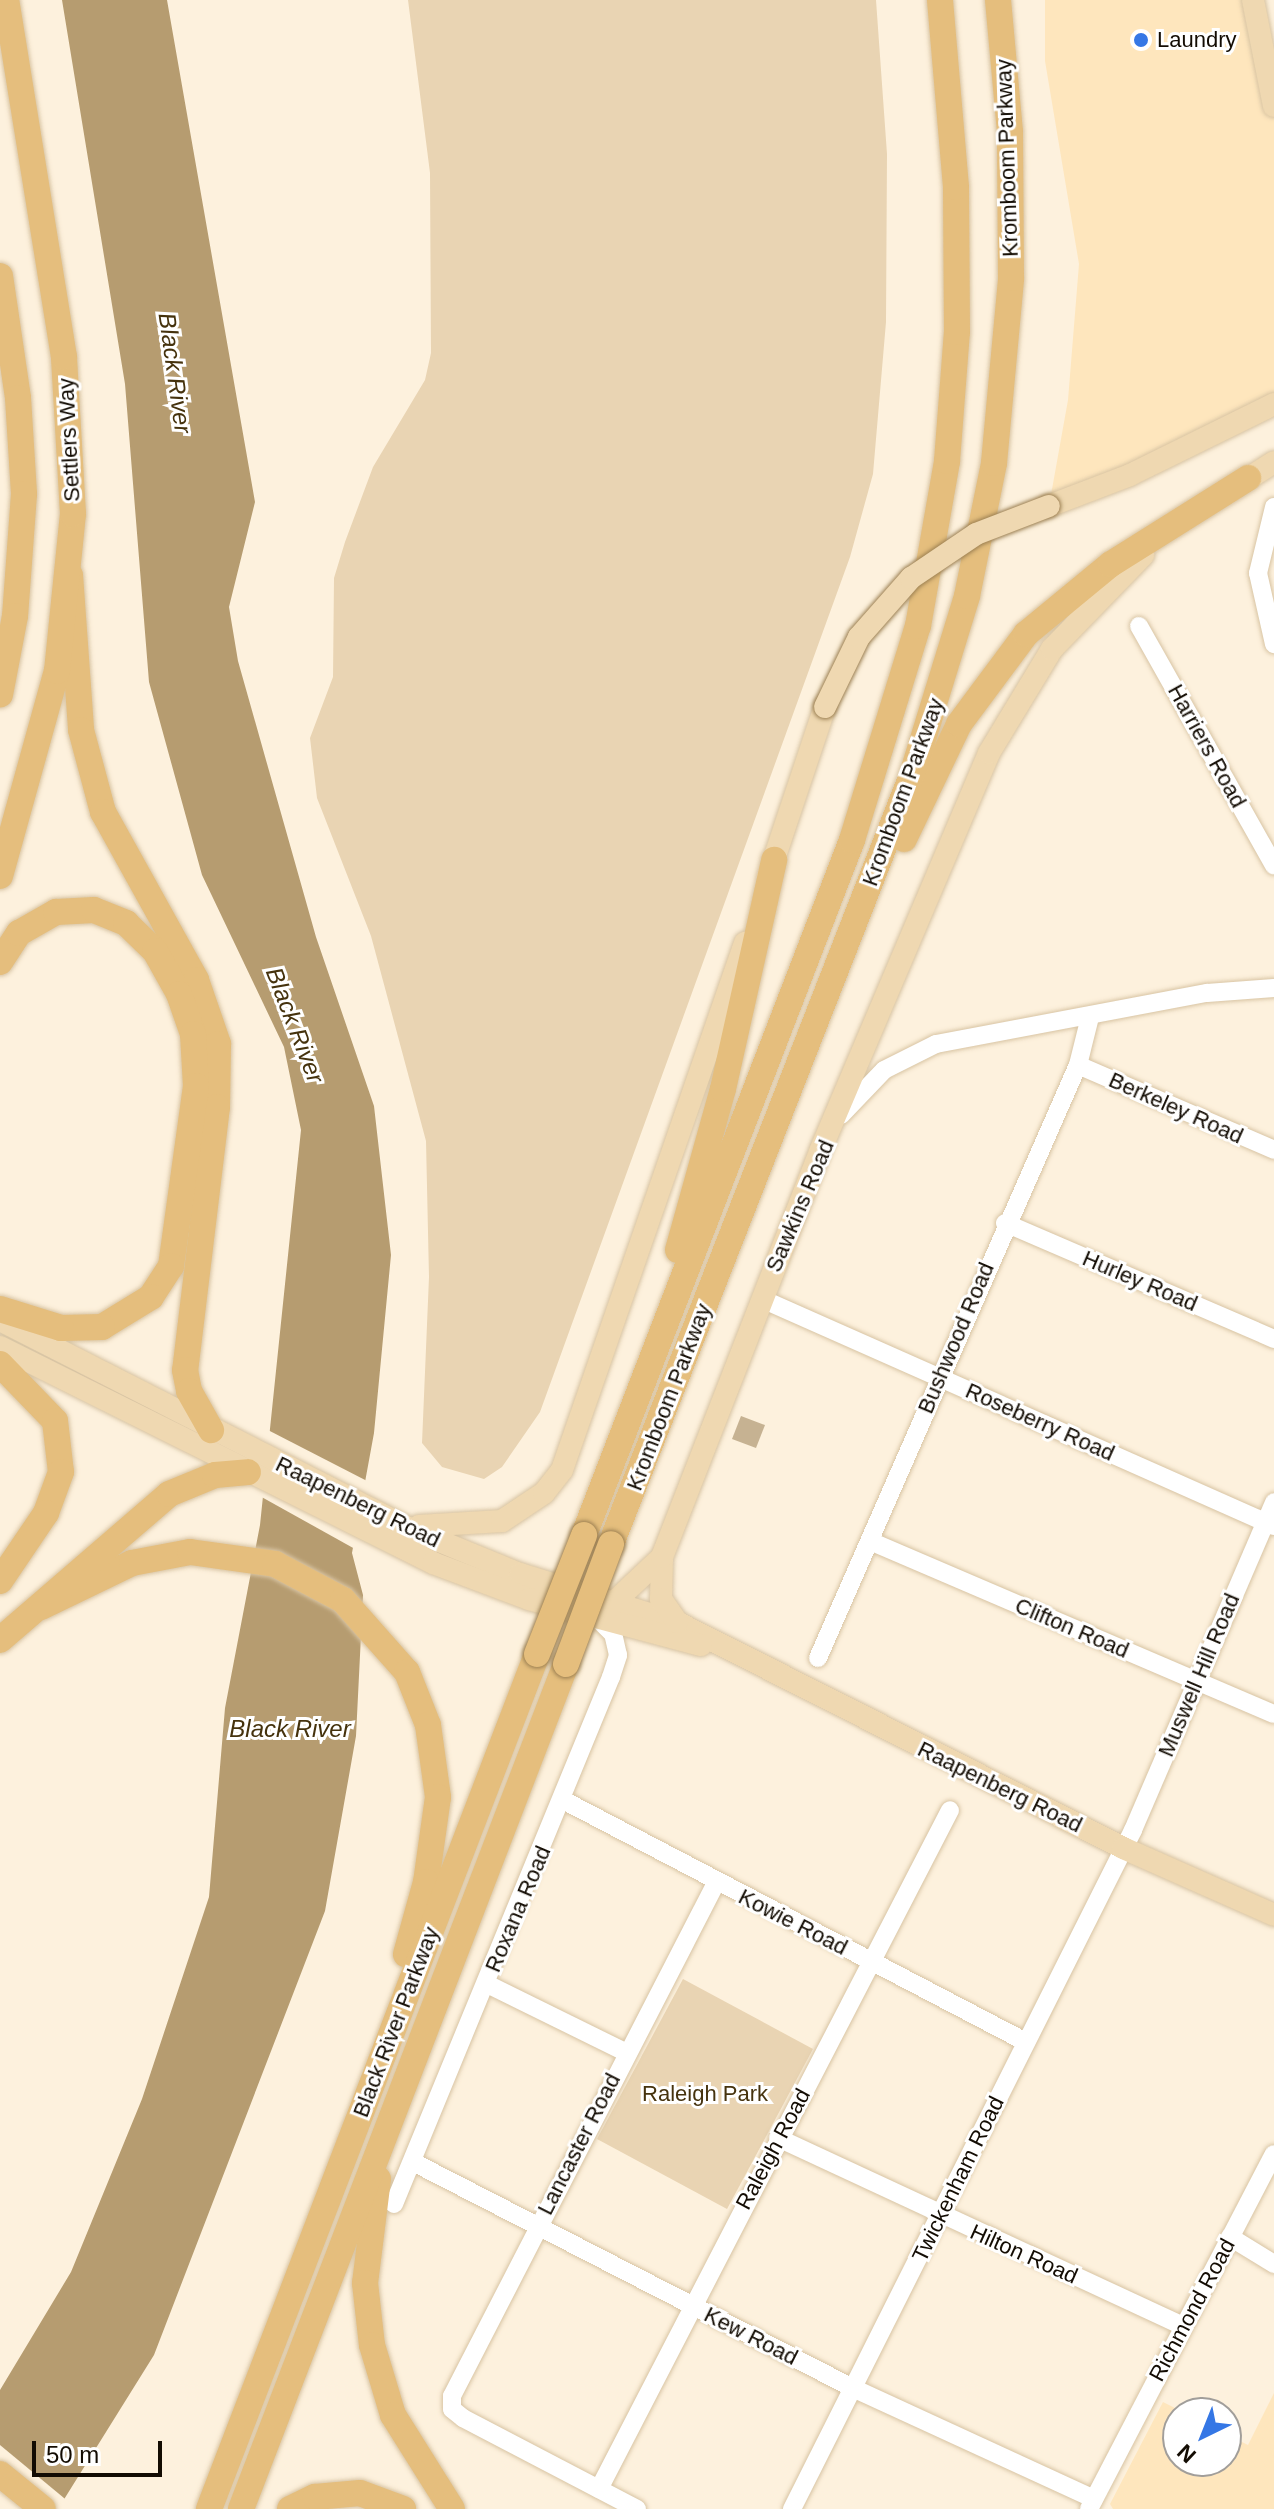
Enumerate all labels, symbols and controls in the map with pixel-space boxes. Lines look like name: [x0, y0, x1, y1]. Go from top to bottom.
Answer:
place label: Laundry: [1157, 27, 1237, 53]
marker: Laundry: [1132, 31, 1150, 49]
street label: Kromboom Parkway: [990, 59, 1024, 257]
water label: Black River: [152, 311, 198, 435]
street label: Settlers Way: [53, 377, 85, 503]
street label: Harriers Road: [1162, 680, 1252, 812]
street label: Kromboom Parkway: [857, 694, 949, 890]
water label: Black River: [260, 963, 330, 1087]
street label: Berkeley Road: [1105, 1067, 1247, 1149]
street label: Sawkins Road: [760, 1136, 840, 1276]
street label: Hurley Road: [1079, 1245, 1201, 1317]
street label: Bushwood Road: [912, 1259, 1000, 1417]
street label: Kromboom Parkway: [621, 1300, 717, 1494]
street label: Roseberry Road: [961, 1377, 1119, 1467]
street label: Raapenberg Road: [271, 1451, 445, 1553]
street label: Muswell Hill Road: [1153, 1589, 1245, 1761]
street label: Clifton Road: [1011, 1592, 1133, 1664]
water label: Black River: [229, 1715, 351, 1743]
street label: Raapenberg Road: [913, 1736, 1087, 1838]
street label: Roxana Road: [480, 1842, 556, 1976]
street label: Kowie Road: [734, 1883, 852, 1961]
street label: Black River Parkway: [348, 1923, 444, 2121]
street label: Lancaster Road: [532, 2069, 626, 2219]
park label: Raleigh Park: [642, 2081, 768, 2107]
street label: Raleigh Road: [730, 2084, 816, 2214]
street label: Twickenham Road: [906, 2092, 1010, 2266]
street label: Hilton Road: [966, 2219, 1082, 2289]
street label: Richmond Road: [1143, 2234, 1241, 2386]
street label: Kew Road: [700, 2301, 802, 2371]
north arrow: [1162, 2397, 1242, 2477]
scale bar: [36, 2425, 166, 2475]
text: N: [1172, 2439, 1201, 2468]
text: 50 m: [46, 2441, 99, 2468]

